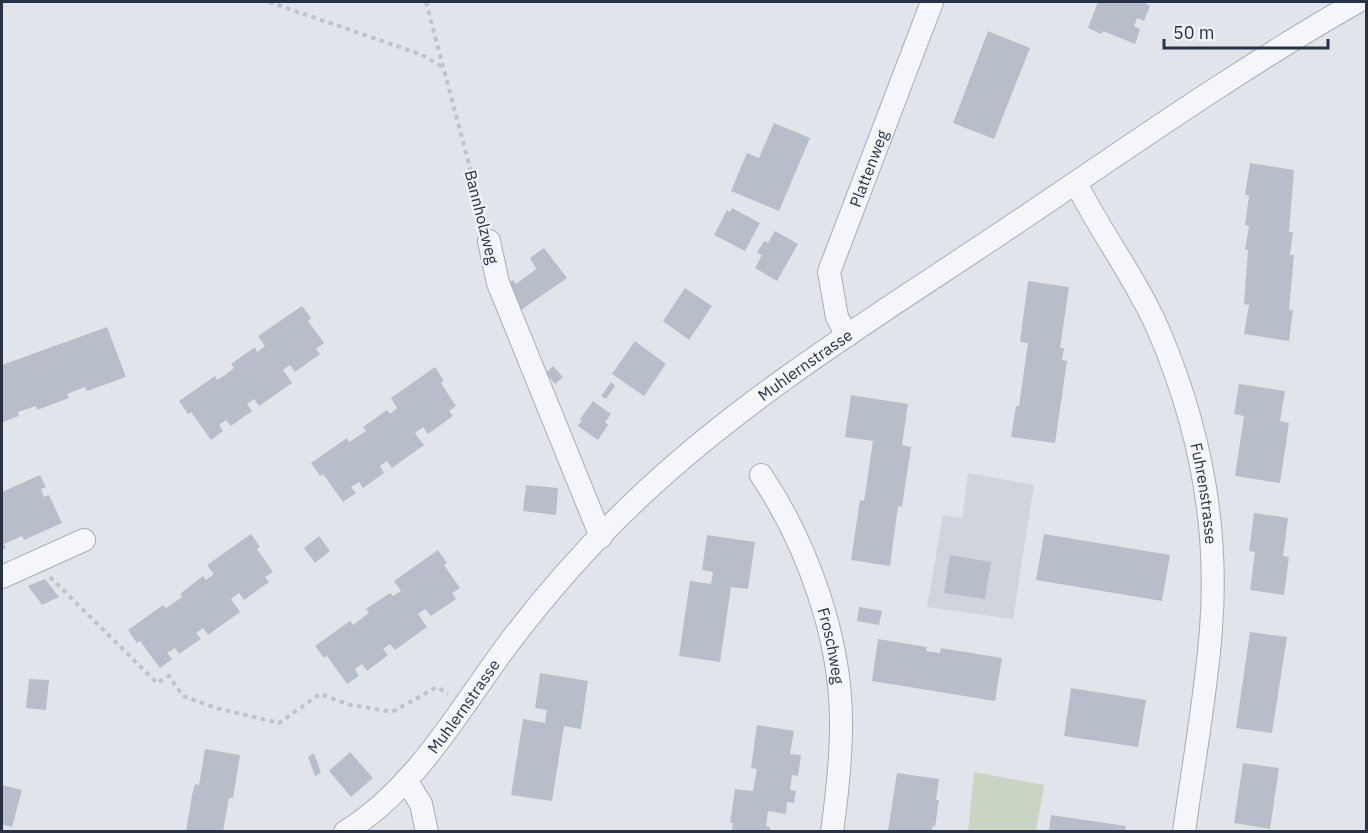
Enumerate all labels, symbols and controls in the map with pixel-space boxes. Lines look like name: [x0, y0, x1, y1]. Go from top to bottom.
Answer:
scale bar: [1164, 12, 1328, 50]
text: 50 m: [1173, 21, 1215, 44]
street label: Plattenweg: [845, 127, 892, 210]
street label: Bannholzweg: [461, 168, 504, 267]
street label: Muhlernstrasse: [754, 325, 856, 405]
street label: Fuhrenstrasse: [1186, 441, 1221, 545]
street label: Froschweg: [813, 605, 849, 686]
street label: Muhlernstrasse: [423, 655, 504, 758]

